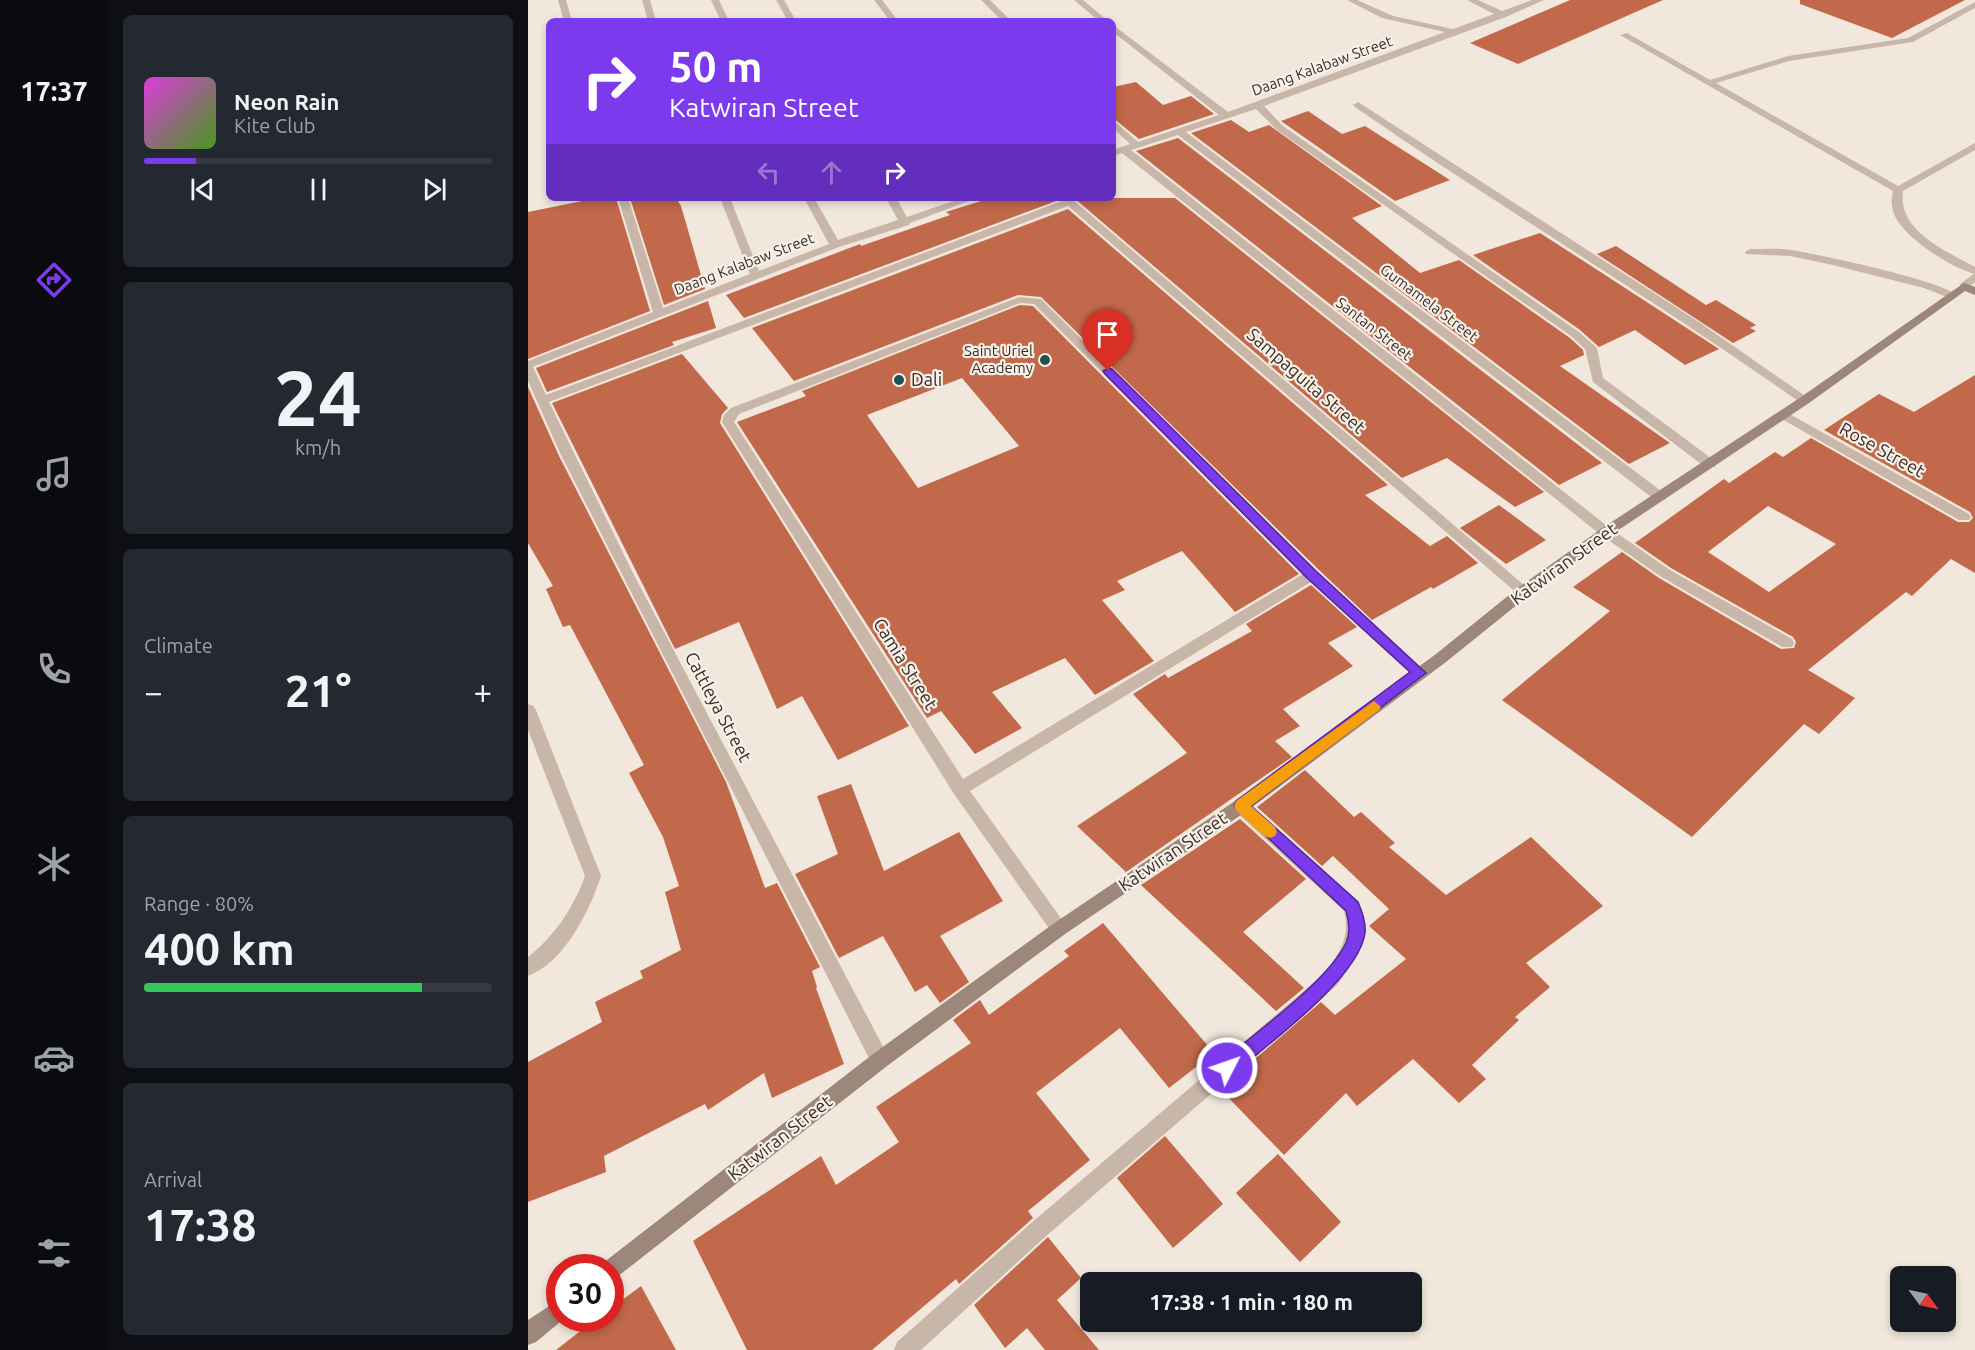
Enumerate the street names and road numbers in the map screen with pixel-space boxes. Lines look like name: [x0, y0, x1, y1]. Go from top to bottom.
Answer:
street label: Daang Kalabaw Street: [1249, 32, 1395, 99]
street label: Daang Kalabaw Street: [671, 229, 816, 298]
street label: Gumamela Street: [1377, 260, 1481, 345]
street label: Santan Street: [1333, 294, 1416, 364]
street label: Sampaguita Street: [1244, 324, 1370, 437]
street label: Rose Street: [1837, 418, 1928, 481]
street label: Katwiran Street: [1506, 518, 1620, 608]
street label: Camia Street: [870, 614, 942, 713]
street label: Cattleya Street: [682, 648, 756, 765]
street label: Katwiran Street: [1114, 808, 1230, 895]
street label: Katwiran Street: [723, 1090, 835, 1184]

